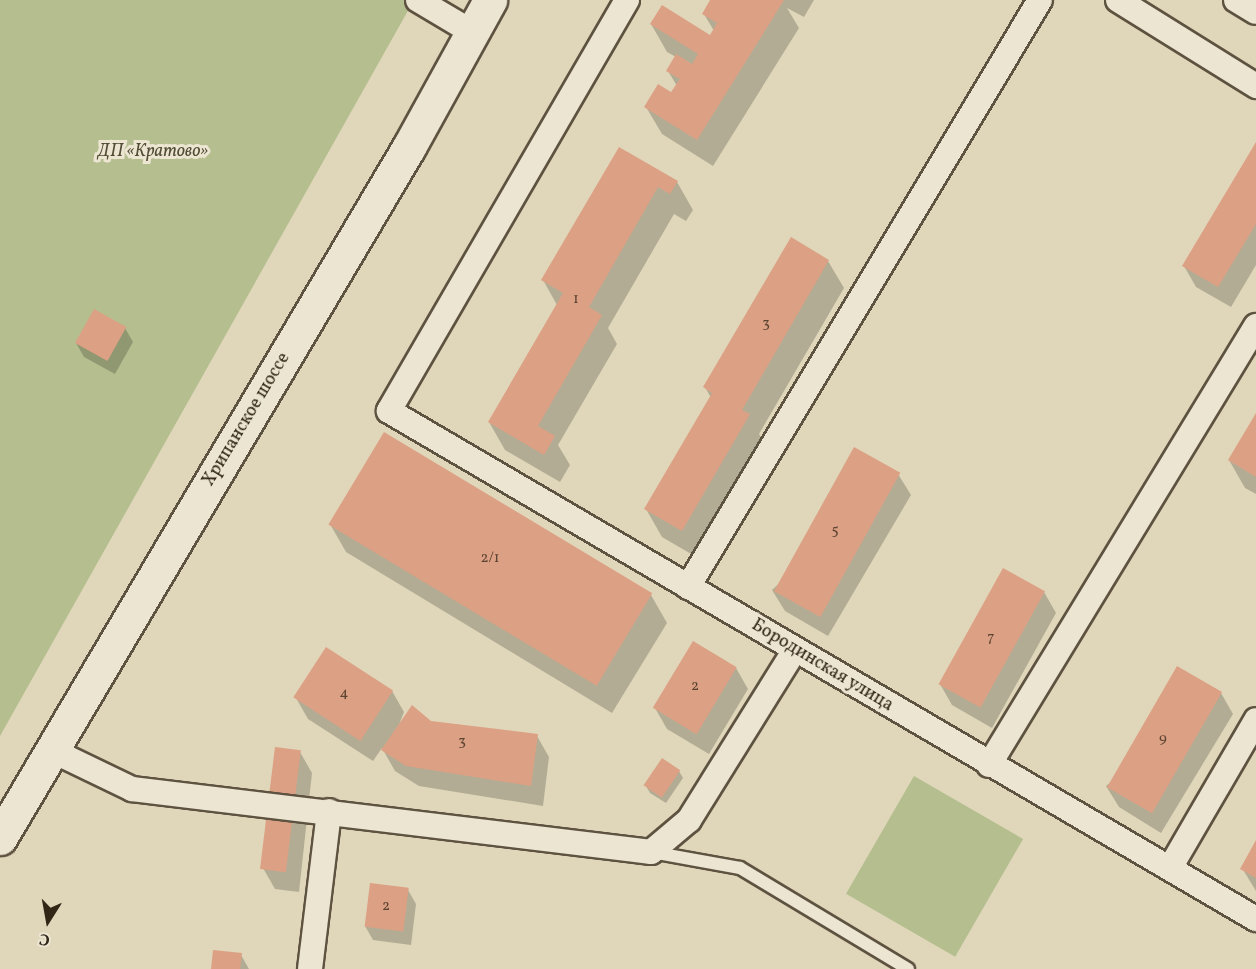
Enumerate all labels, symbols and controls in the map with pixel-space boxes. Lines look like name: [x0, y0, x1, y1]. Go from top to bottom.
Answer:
park label: ДП «Кратово»: [98, 141, 208, 163]
house number: 1: [573, 291, 579, 309]
house number: 3: [762, 315, 770, 333]
street label: Хрипанское шоссе: [199, 349, 295, 491]
house number: 5: [831, 522, 839, 540]
house number: 2/1: [481, 550, 499, 568]
street label: Бородинская улица: [747, 615, 897, 717]
house number: 7: [987, 629, 995, 647]
house number: 2: [691, 678, 699, 696]
house number: 4: [340, 685, 348, 703]
house number: 9: [1159, 730, 1167, 748]
house number: 3: [458, 733, 466, 751]
north arrow: [18, 891, 78, 951]
house number: 2: [382, 898, 390, 916]
text: С: [37, 927, 52, 950]

